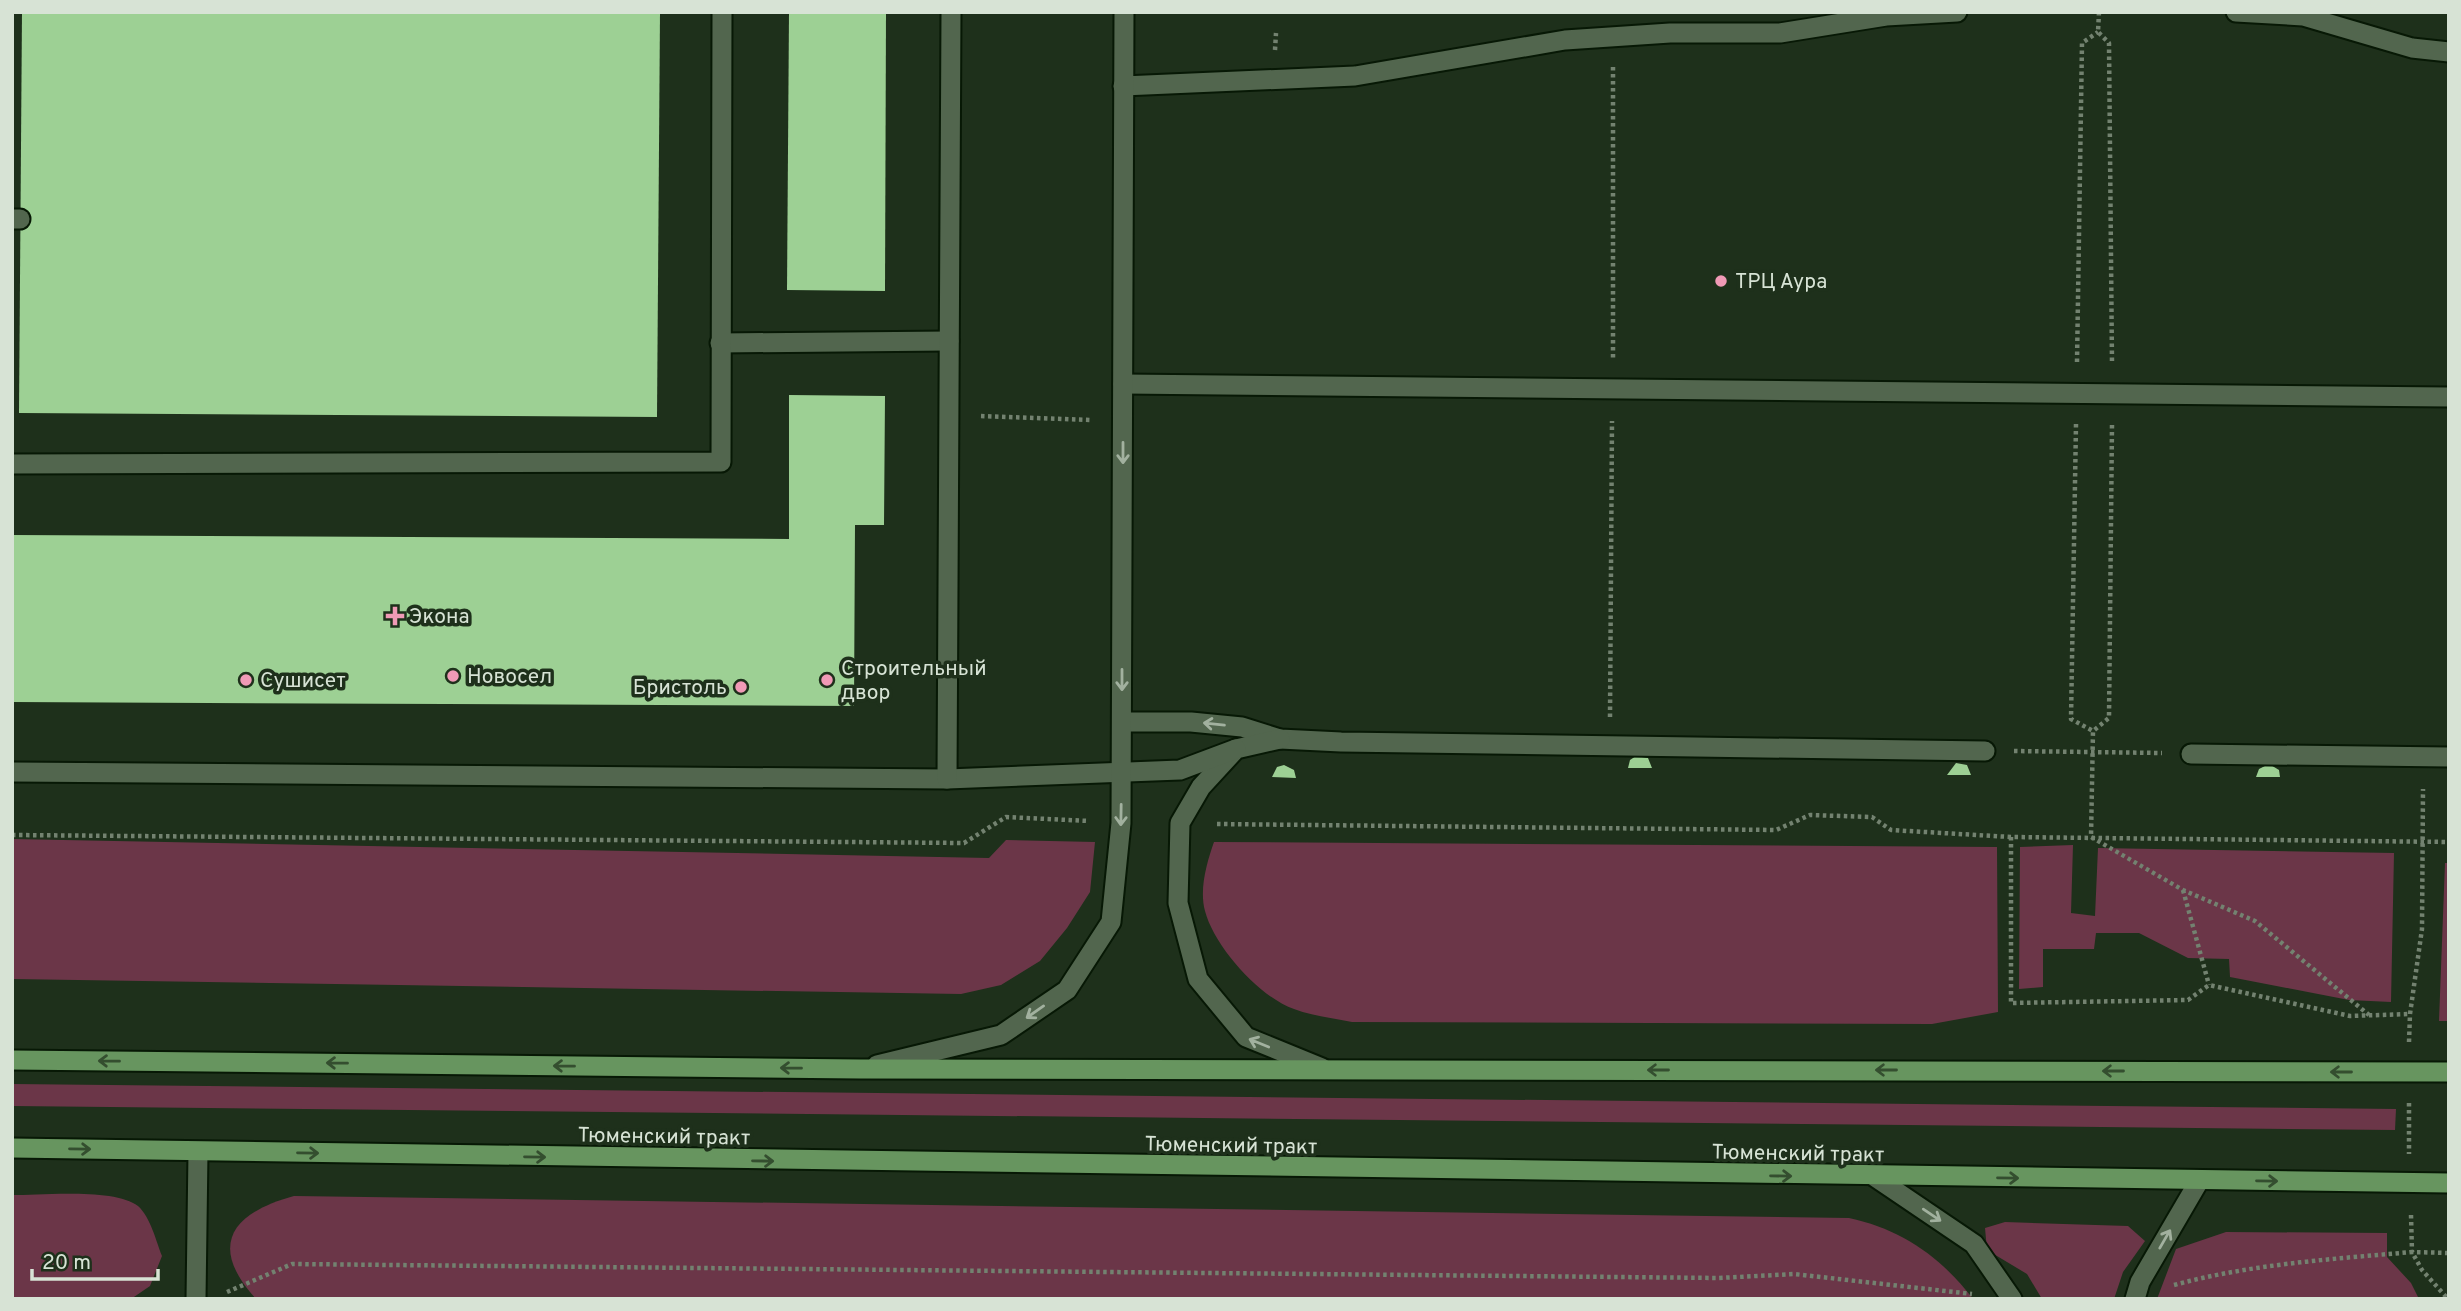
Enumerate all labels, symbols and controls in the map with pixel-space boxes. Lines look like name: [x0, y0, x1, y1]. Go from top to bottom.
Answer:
place label: ТРЦ Аура: [1735, 269, 1827, 296]
marker: ТРЦ Аура: [1713, 273, 1729, 289]
one-way arrow: [1116, 441, 1130, 464]
place label: Экона: [409, 604, 470, 631]
marker: Экона: [387, 608, 403, 624]
place label: Строительный двор: [841, 656, 987, 707]
place label: Новосел: [467, 664, 552, 691]
place label: Сушисет: [260, 668, 346, 695]
marker: Новосел: [445, 668, 461, 684]
one-way arrow: [1115, 668, 1129, 691]
marker: Сушисет: [238, 672, 254, 688]
marker: Строительный двор: [819, 672, 835, 688]
place label: Бристоль: [633, 675, 727, 702]
marker: Бристоль: [733, 679, 749, 695]
one-way arrow: [1203, 717, 1225, 730]
one-way arrow: [1114, 803, 1128, 826]
one-way arrow: [1026, 1005, 1045, 1019]
one-way arrow: [1248, 1035, 1270, 1048]
one-way arrow: [98, 1054, 121, 1068]
one-way arrow: [325, 1057, 348, 1070]
one-way arrow: [553, 1059, 576, 1073]
one-way arrow: [780, 1062, 803, 1075]
one-way arrow: [1647, 1063, 1670, 1077]
one-way arrow: [1875, 1063, 1898, 1077]
one-way arrow: [2102, 1064, 2125, 1078]
one-way arrow: [2330, 1065, 2353, 1079]
street label: Тюменский тракт: [577, 1122, 751, 1153]
street label: Тюменский тракт: [1144, 1131, 1318, 1162]
street label: Тюменский тракт: [1711, 1139, 1885, 1170]
one-way arrow: [69, 1143, 92, 1156]
one-way arrow: [296, 1147, 319, 1160]
one-way arrow: [524, 1150, 547, 1164]
one-way arrow: [751, 1154, 774, 1167]
one-way arrow: [1769, 1169, 1792, 1183]
one-way arrow: [1996, 1172, 2019, 1185]
one-way arrow: [2256, 1175, 2279, 1188]
one-way arrow: [1922, 1208, 1941, 1223]
one-way arrow: [2158, 1229, 2172, 1249]
scale bar: [32, 1238, 158, 1282]
text: 20 m: [42, 1250, 91, 1277]

